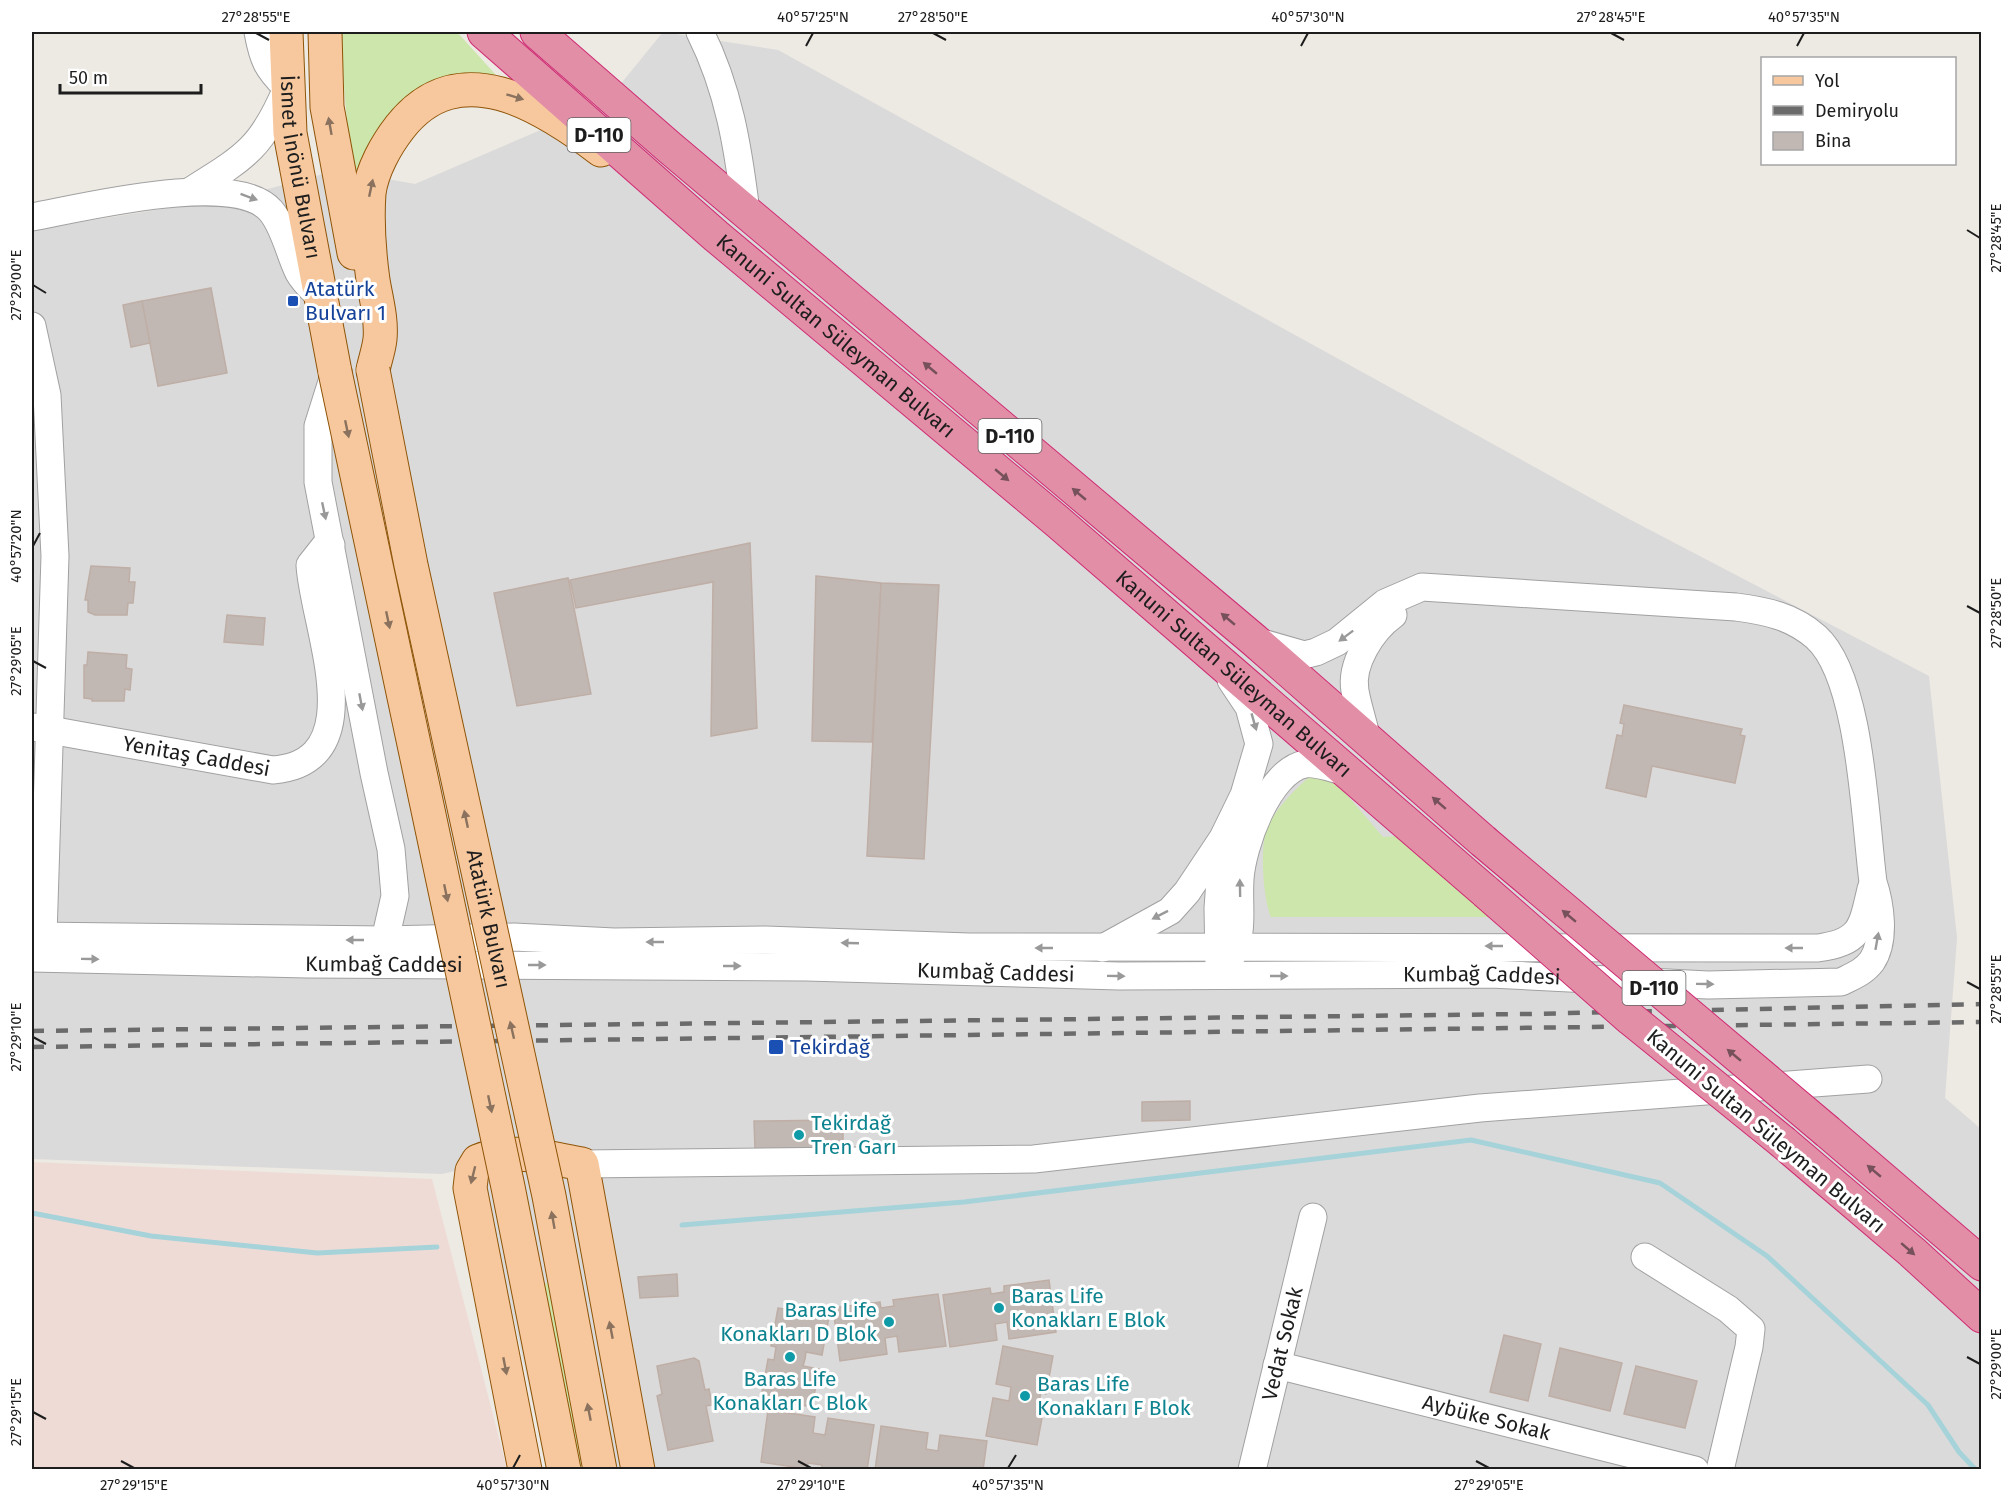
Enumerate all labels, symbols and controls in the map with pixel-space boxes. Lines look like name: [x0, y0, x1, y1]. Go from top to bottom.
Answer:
text: 27°28'55"E: [221, 8, 291, 26]
text: 40°57'25"N: [777, 8, 849, 26]
text: 27°28'50"E: [898, 8, 968, 26]
text: 40°57'30"N: [1271, 8, 1345, 26]
text: 27°28'45"E: [1577, 8, 1646, 26]
text: 40°57'35"N: [1768, 8, 1840, 26]
scale bar: [60, 57, 201, 95]
legend: [1761, 57, 1956, 165]
text: 50 m: [69, 67, 108, 89]
text: Yol: [1815, 70, 1840, 92]
street label: İsmet İnönü Bulvarı: [275, 74, 326, 261]
one-way arrow: [506, 93, 524, 102]
text: Demiryolu: [1815, 100, 1899, 122]
one-way arrow: [326, 117, 335, 136]
road number: D-110: [568, 118, 630, 152]
text: Bina: [1815, 130, 1851, 152]
one-way arrow: [367, 178, 377, 197]
one-way arrow: [240, 193, 258, 202]
text: 27°28'45"E: [1987, 204, 2005, 273]
street label: Kanuni Sultan Süleyman Bulvarı: [711, 229, 961, 444]
text: 27°29'00"E: [7, 250, 25, 320]
place label: Atatürk Bulvarı 1: [305, 276, 386, 326]
marker: Atatürk Bulvarı 1: [286, 294, 300, 308]
one-way arrow: [922, 362, 938, 375]
road number: D-110: [978, 419, 1042, 453]
one-way arrow: [343, 420, 352, 439]
one-way arrow: [995, 469, 1010, 481]
one-way arrow: [1071, 487, 1087, 500]
one-way arrow: [320, 502, 329, 521]
text: 40°57'20"N: [7, 509, 25, 583]
street label: Kanuni Sultan Süleyman Bulvarı: [1110, 565, 1357, 783]
text: 27°28'50"E: [1987, 578, 2005, 648]
one-way arrow: [384, 610, 393, 629]
one-way arrow: [1221, 613, 1236, 626]
text: 27°29'05"E: [7, 626, 25, 696]
one-way arrow: [1338, 629, 1353, 641]
one-way arrow: [357, 693, 366, 712]
one-way arrow: [1249, 713, 1259, 731]
street label: Yenitaş Caddesi: [121, 730, 272, 782]
one-way arrow: [1431, 796, 1447, 809]
one-way arrow: [461, 809, 471, 828]
street label: Atatürk Bulvarı: [461, 847, 516, 991]
one-way arrow: [1236, 878, 1245, 897]
one-way arrow: [442, 883, 451, 902]
one-way arrow: [1152, 910, 1169, 920]
one-way arrow: [1562, 910, 1577, 923]
one-way arrow: [1873, 932, 1882, 951]
one-way arrow: [345, 935, 364, 945]
one-way arrow: [645, 937, 664, 947]
one-way arrow: [840, 938, 859, 947]
one-way arrow: [1484, 941, 1503, 951]
one-way arrow: [1035, 943, 1054, 952]
one-way arrow: [1784, 943, 1803, 953]
street label: Kumbağ Caddesi: [305, 951, 463, 978]
text: 27°28'55"E: [1987, 954, 2005, 1024]
one-way arrow: [80, 955, 99, 964]
street label: Kumbağ Caddesi: [917, 957, 1075, 988]
one-way arrow: [527, 960, 546, 970]
street label: Kumbağ Caddesi: [1403, 961, 1561, 991]
one-way arrow: [722, 962, 741, 971]
one-way arrow: [1106, 971, 1125, 980]
one-way arrow: [1269, 971, 1288, 980]
road number: D-110: [1622, 971, 1686, 1005]
one-way arrow: [1695, 980, 1714, 989]
text: 27°29'10"E: [7, 1002, 25, 1072]
one-way arrow: [506, 1021, 516, 1039]
street label: Kanuni Sultan Süleyman Bulvarı: [1641, 1023, 1891, 1239]
place label: Tekirdağ: [790, 1034, 870, 1060]
marker: Tekirdağ: [767, 1038, 785, 1056]
one-way arrow: [1727, 1049, 1742, 1062]
one-way arrow: [486, 1095, 495, 1114]
place label: Tekirdağ Tren Garı: [811, 1110, 897, 1160]
marker: Tekirdağ Tren Garı: [792, 1128, 806, 1142]
one-way arrow: [1867, 1165, 1882, 1178]
one-way arrow: [468, 1166, 478, 1184]
one-way arrow: [549, 1211, 558, 1230]
one-way arrow: [1900, 1242, 1915, 1255]
place label: Baras Life Konakları E Blok: [1011, 1283, 1166, 1333]
street label: Vedat Sokak: [1256, 1284, 1309, 1403]
place label: Baras Life Konakları D Blok: [720, 1297, 877, 1347]
marker: Baras Life Konakları E Blok: [992, 1301, 1006, 1315]
marker: Baras Life Konakları D Blok: [882, 1315, 896, 1329]
one-way arrow: [606, 1320, 615, 1339]
text: 27°29'00"E: [1987, 1329, 2005, 1399]
marker: Baras Life Konakları C Blok: [783, 1350, 797, 1364]
one-way arrow: [501, 1356, 510, 1375]
place label: Baras Life Konakları C Blok: [712, 1366, 868, 1416]
place label: Baras Life Konakları F Blok: [1037, 1371, 1191, 1421]
text: 27°29'15"E: [7, 1378, 25, 1446]
marker: Baras Life Konakları F Blok: [1018, 1389, 1032, 1403]
street label: Aybüke Sokak: [1420, 1389, 1553, 1446]
one-way arrow: [584, 1402, 593, 1421]
text: 27°29'15"E: [100, 1476, 168, 1494]
text: 40°57'30"N: [476, 1476, 550, 1494]
text: 27°29'10"E: [776, 1476, 846, 1494]
text: 40°57'35"N: [972, 1476, 1044, 1494]
text: 27°29'05"E: [1454, 1476, 1524, 1494]

